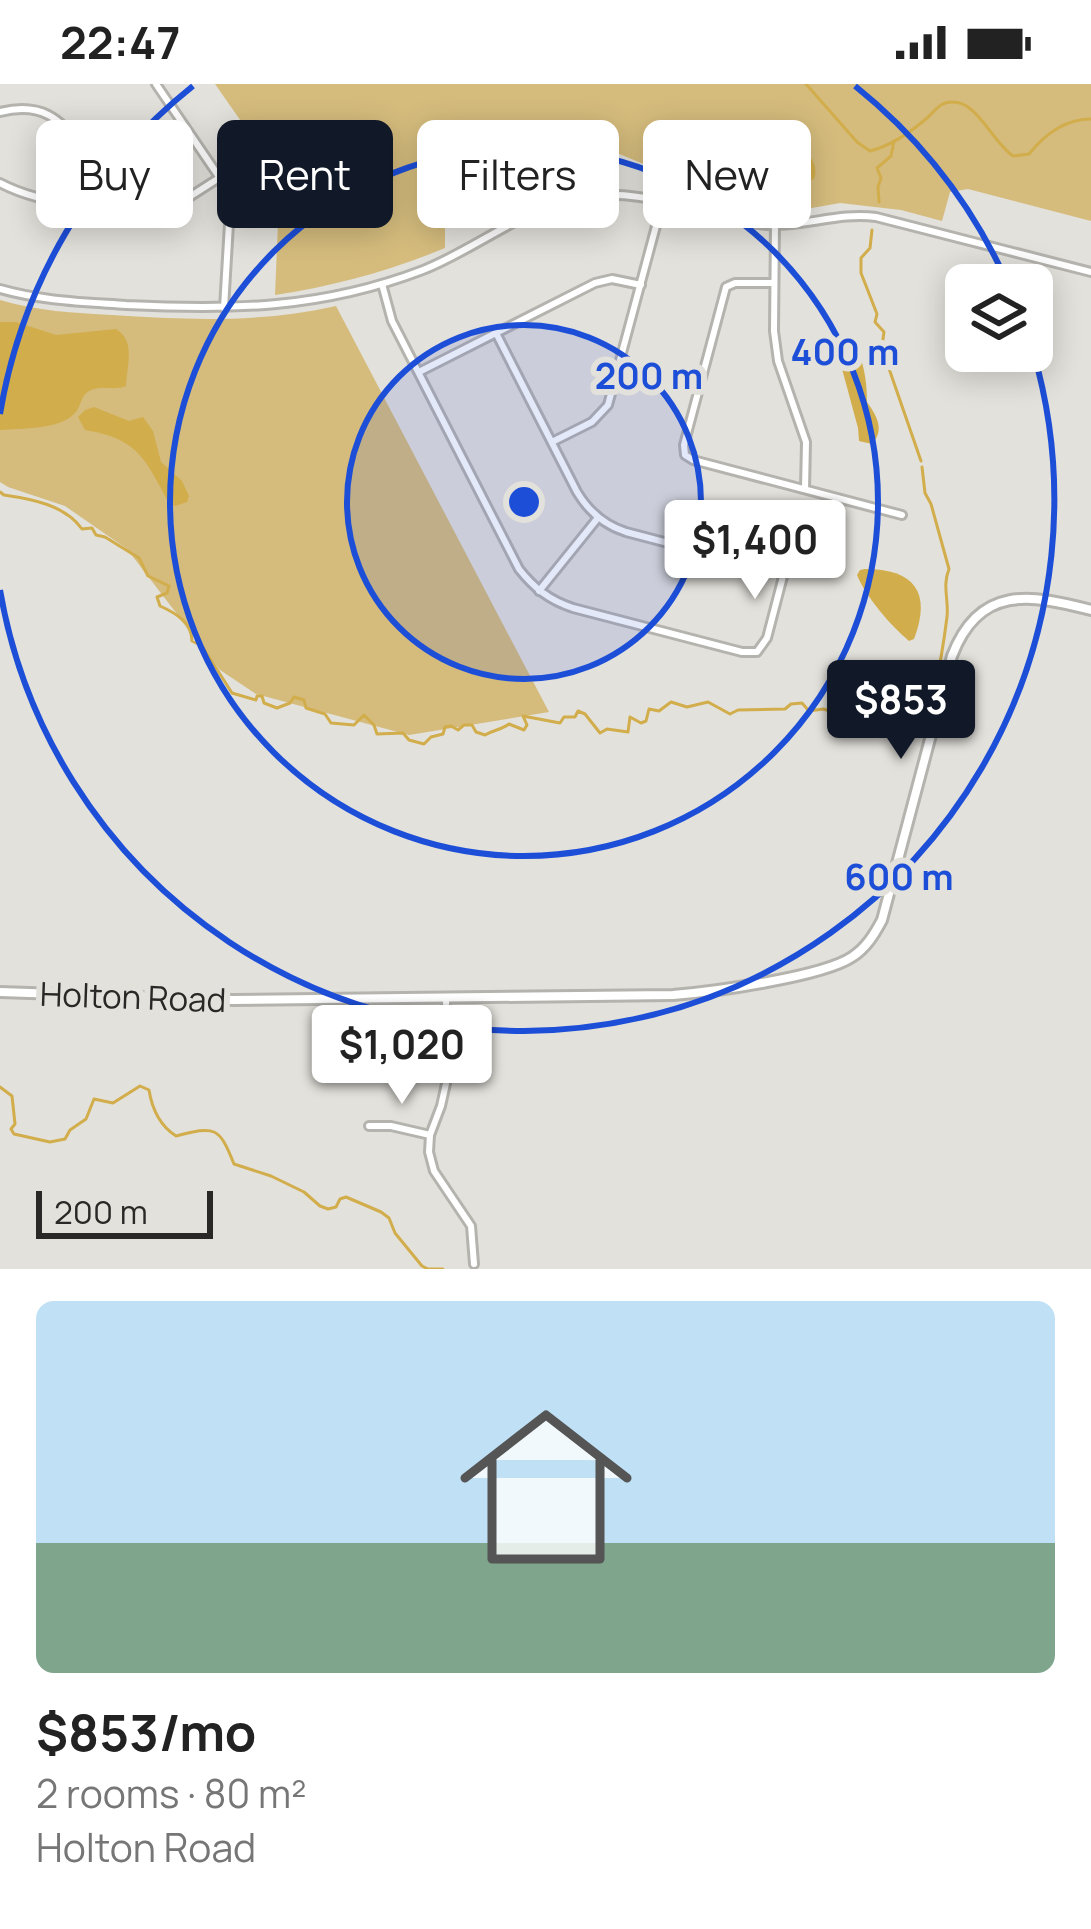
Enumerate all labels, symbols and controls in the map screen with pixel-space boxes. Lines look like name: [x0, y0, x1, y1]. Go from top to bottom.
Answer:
text: 22:47: [60, 11, 180, 73]
chip: Buy: [36, 120, 193, 228]
chip: Rent: [217, 120, 393, 228]
chip: Filters: [417, 120, 619, 228]
chip: New: [643, 120, 811, 228]
map controls: [945, 264, 1053, 372]
button: layers: [945, 264, 1053, 372]
text: 400 m: [791, 327, 899, 376]
text: 200 m: [595, 351, 703, 400]
centre of rings: [503, 481, 545, 523]
pin: $1,400: [657, 500, 853, 602]
text: $1,400: [692, 512, 818, 566]
pin: $853: [830, 660, 972, 762]
text: $853: [854, 672, 948, 726]
text: 600 m: [844, 852, 954, 901]
street label: Holton Road: [39, 971, 227, 1022]
pin: $1,020: [304, 1005, 500, 1107]
text: $1,020: [339, 1017, 465, 1071]
scale bar: [36, 1185, 213, 1238]
text: 200 m: [54, 1189, 148, 1234]
icon: home: [438, 1379, 654, 1595]
text: $853/mo: [36, 1697, 256, 1766]
text: 2 rooms · 80 m²: [36, 1766, 307, 1820]
text: Holton Road: [36, 1820, 256, 1874]

